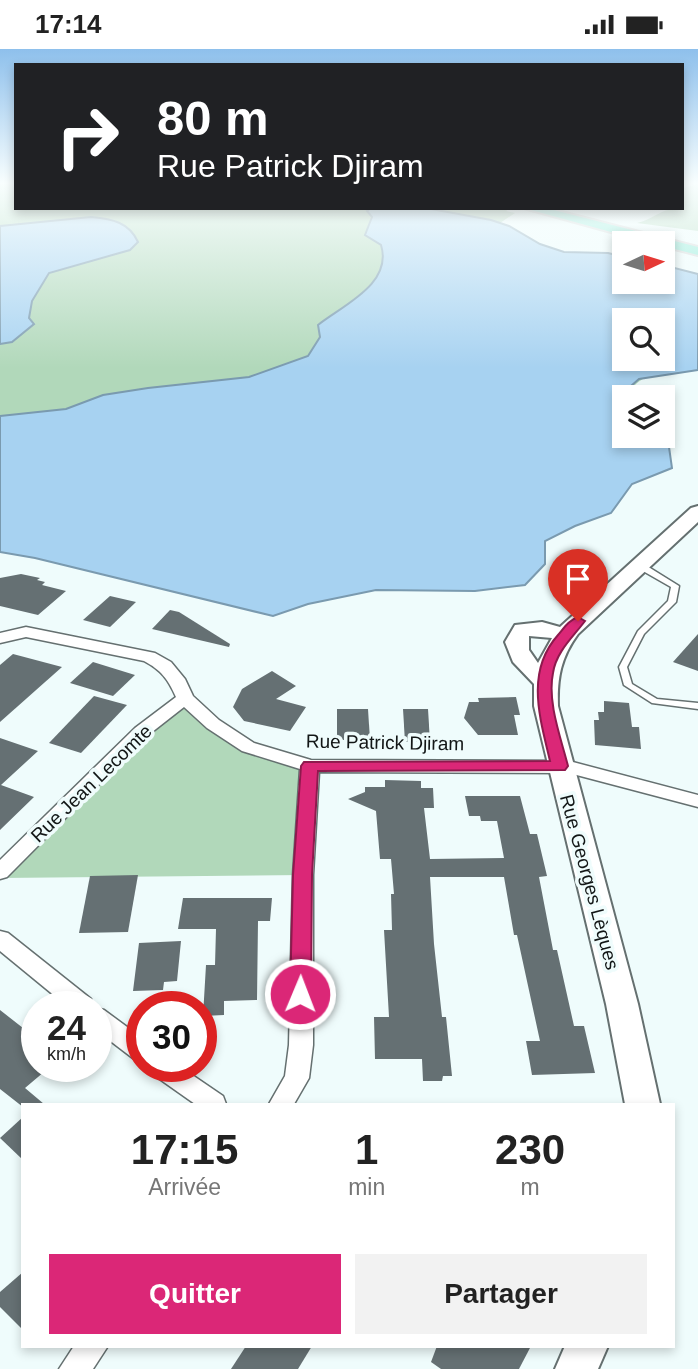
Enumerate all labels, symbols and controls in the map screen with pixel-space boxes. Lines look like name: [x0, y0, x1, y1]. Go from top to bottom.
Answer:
text: 17:14: [35, 9, 102, 39]
icon: right: [42, 91, 133, 182]
text: 80 m: [157, 91, 269, 145]
text: Rue Patrick Djiram: [157, 148, 424, 184]
north arrow: [612, 231, 676, 294]
map controls: [612, 231, 675, 448]
button: search: [612, 308, 675, 371]
button: layers: [612, 385, 675, 448]
pin: [548, 549, 608, 621]
icon: arrive: [559, 560, 597, 598]
street label: Rue Jean Lecomte: [27, 720, 156, 846]
street label: Rue Patrick Djiram: [306, 731, 464, 754]
street label: Rue Georges Lèques: [556, 792, 623, 972]
position arrow: [263, 957, 337, 1031]
speed limit sign: 30: [126, 991, 217, 1082]
text: 24: [47, 1008, 86, 1047]
text: km/h: [47, 1044, 86, 1064]
text: 17:15: [131, 1126, 238, 1173]
text: 1: [355, 1126, 378, 1173]
text: 230: [495, 1126, 565, 1173]
text: Arrivée: [148, 1174, 221, 1200]
text: min: [348, 1174, 385, 1200]
text: m: [521, 1174, 540, 1200]
button: Quitter: [49, 1254, 341, 1334]
button: Partager: [355, 1254, 647, 1334]

